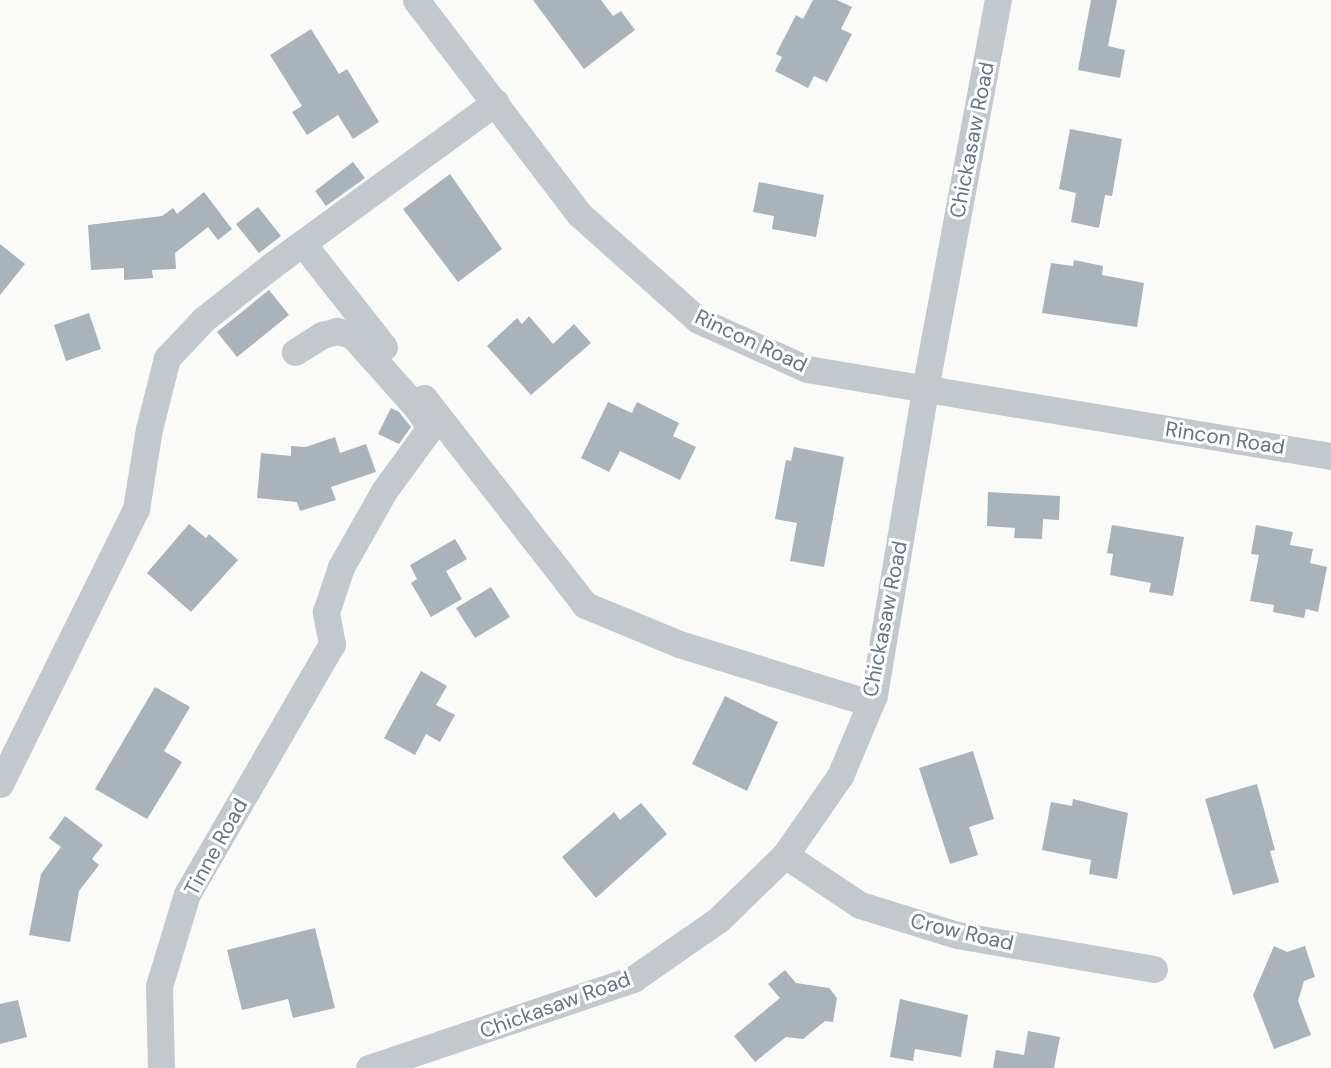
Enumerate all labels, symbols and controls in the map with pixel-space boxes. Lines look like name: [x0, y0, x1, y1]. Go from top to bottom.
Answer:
street label: Chickasaw Road: [945, 60, 999, 220]
street label: Rincon Road: [691, 304, 811, 378]
street label: Rincon Road: [1163, 416, 1287, 460]
street label: Chickasaw Road: [858, 539, 912, 699]
street label: Tinne Road: [179, 794, 253, 900]
street label: Crow Road: [908, 908, 1016, 956]
street label: Chickasaw Road: [476, 966, 634, 1044]

